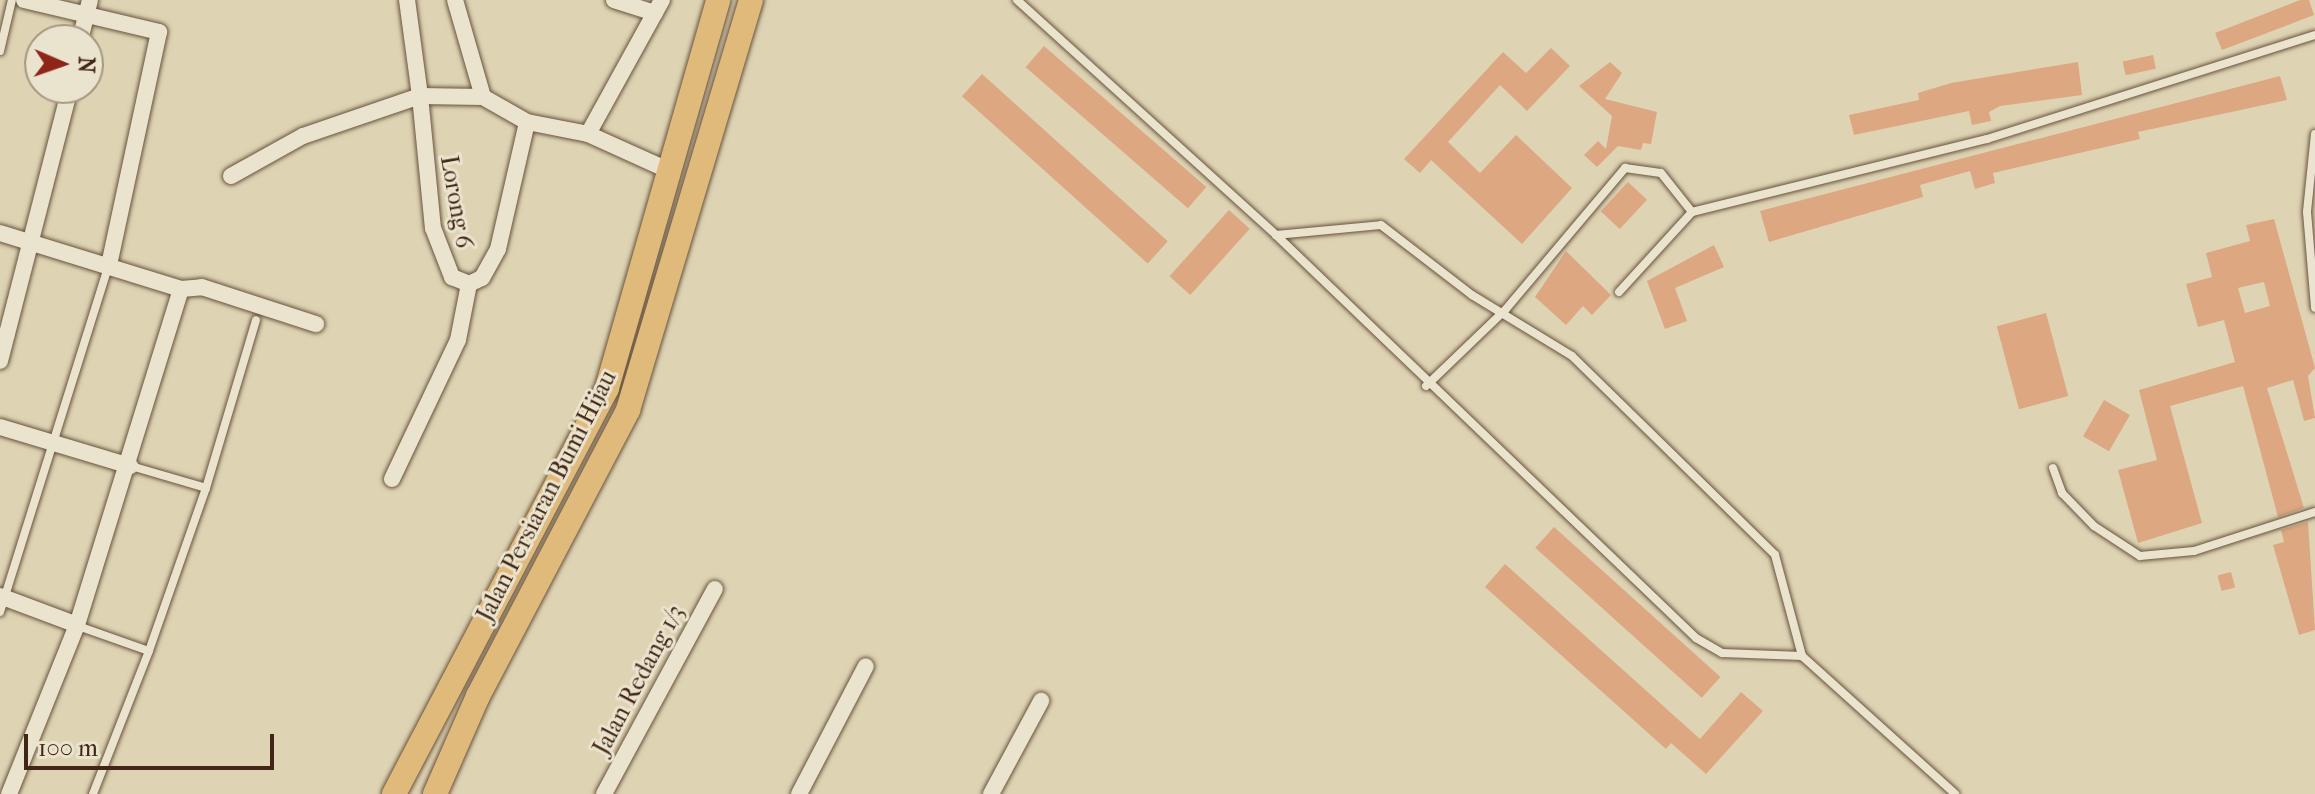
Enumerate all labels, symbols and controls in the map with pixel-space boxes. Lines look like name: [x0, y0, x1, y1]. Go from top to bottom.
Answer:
north arrow: [24, 24, 104, 104]
text: N: [73, 56, 99, 74]
street label: Lorong 6: [434, 153, 478, 251]
street label: Jalan Persiaran Bumi Hijau: [471, 366, 623, 626]
street label: Jalan Redang 1/3: [587, 600, 691, 760]
scale bar: [28, 718, 278, 768]
text: 100 m: [38, 734, 98, 762]

